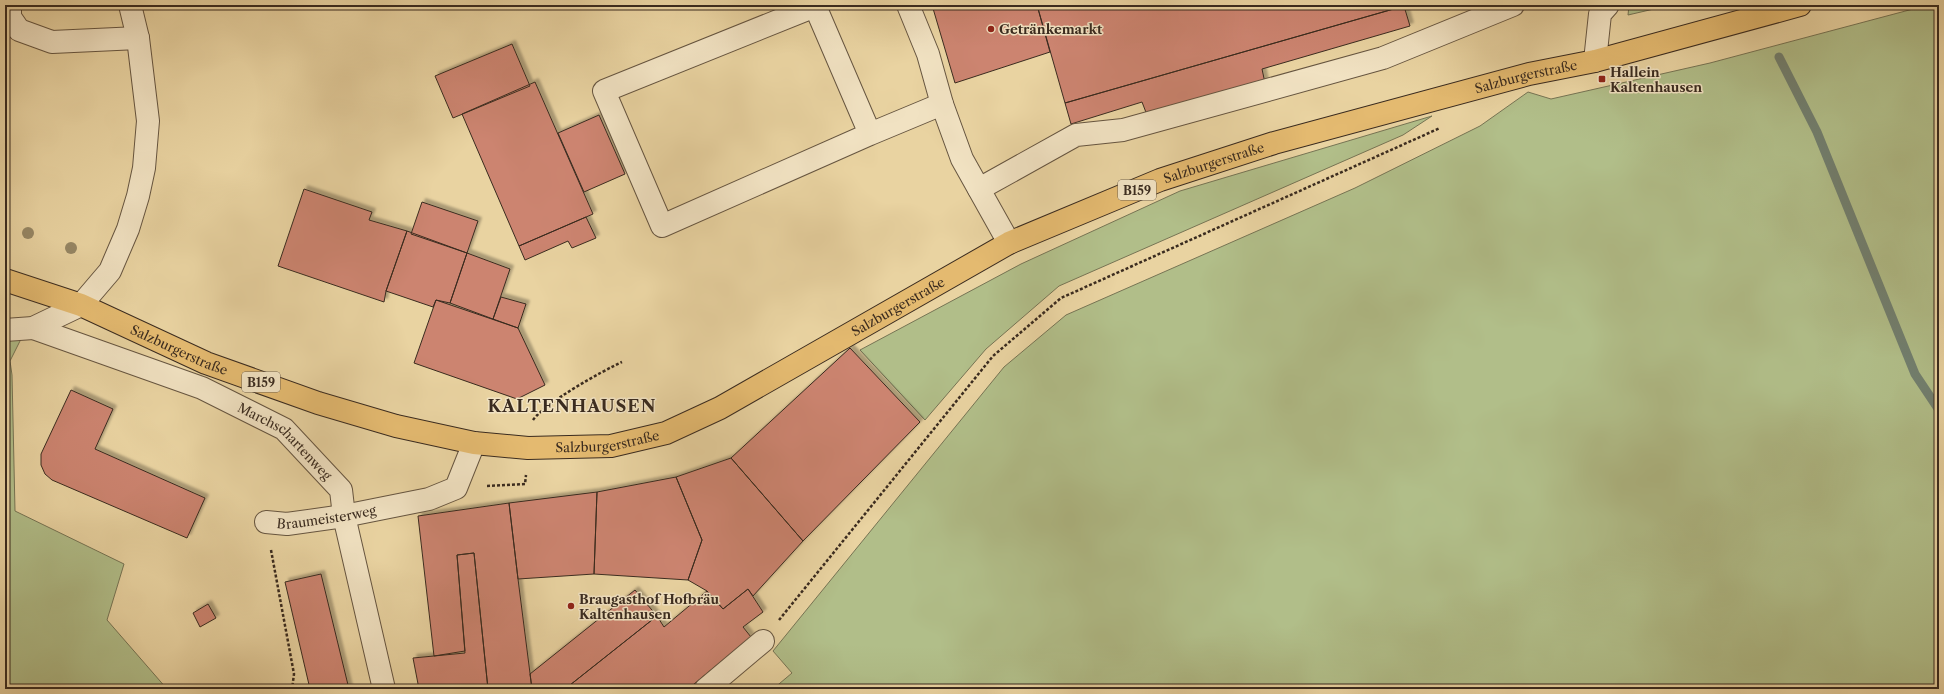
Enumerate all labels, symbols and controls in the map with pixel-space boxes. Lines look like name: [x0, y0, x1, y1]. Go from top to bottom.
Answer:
place label: Getränkemarkt: [999, 21, 1103, 37]
marker: Getränkemarkt: [986, 24, 996, 34]
street label: Salzburgerstraße: [1473, 57, 1578, 96]
place label: Hallein Kaltenhausen: [1610, 64, 1702, 95]
marker: Hallein Kaltenhausen: [1597, 74, 1607, 84]
street label: Salzburgerstraße: [1161, 139, 1266, 186]
road number: B159: [1118, 180, 1156, 200]
street label: Salzburgerstraße: [848, 273, 947, 339]
street label: Salzburgerstraße: [128, 321, 230, 378]
road number: B159: [242, 372, 280, 392]
district label: KALTENHAUSEN: [488, 396, 656, 416]
street label: Marchschartenweg: [235, 399, 335, 483]
street label: Salzburgerstraße: [555, 427, 661, 455]
street label: Braumeisterweg: [276, 502, 378, 532]
place label: Braugasthof Hofbräu Kaltenhausen: [579, 591, 719, 622]
marker: Braugasthof Hofbräu Kaltenhausen: [566, 601, 576, 611]

